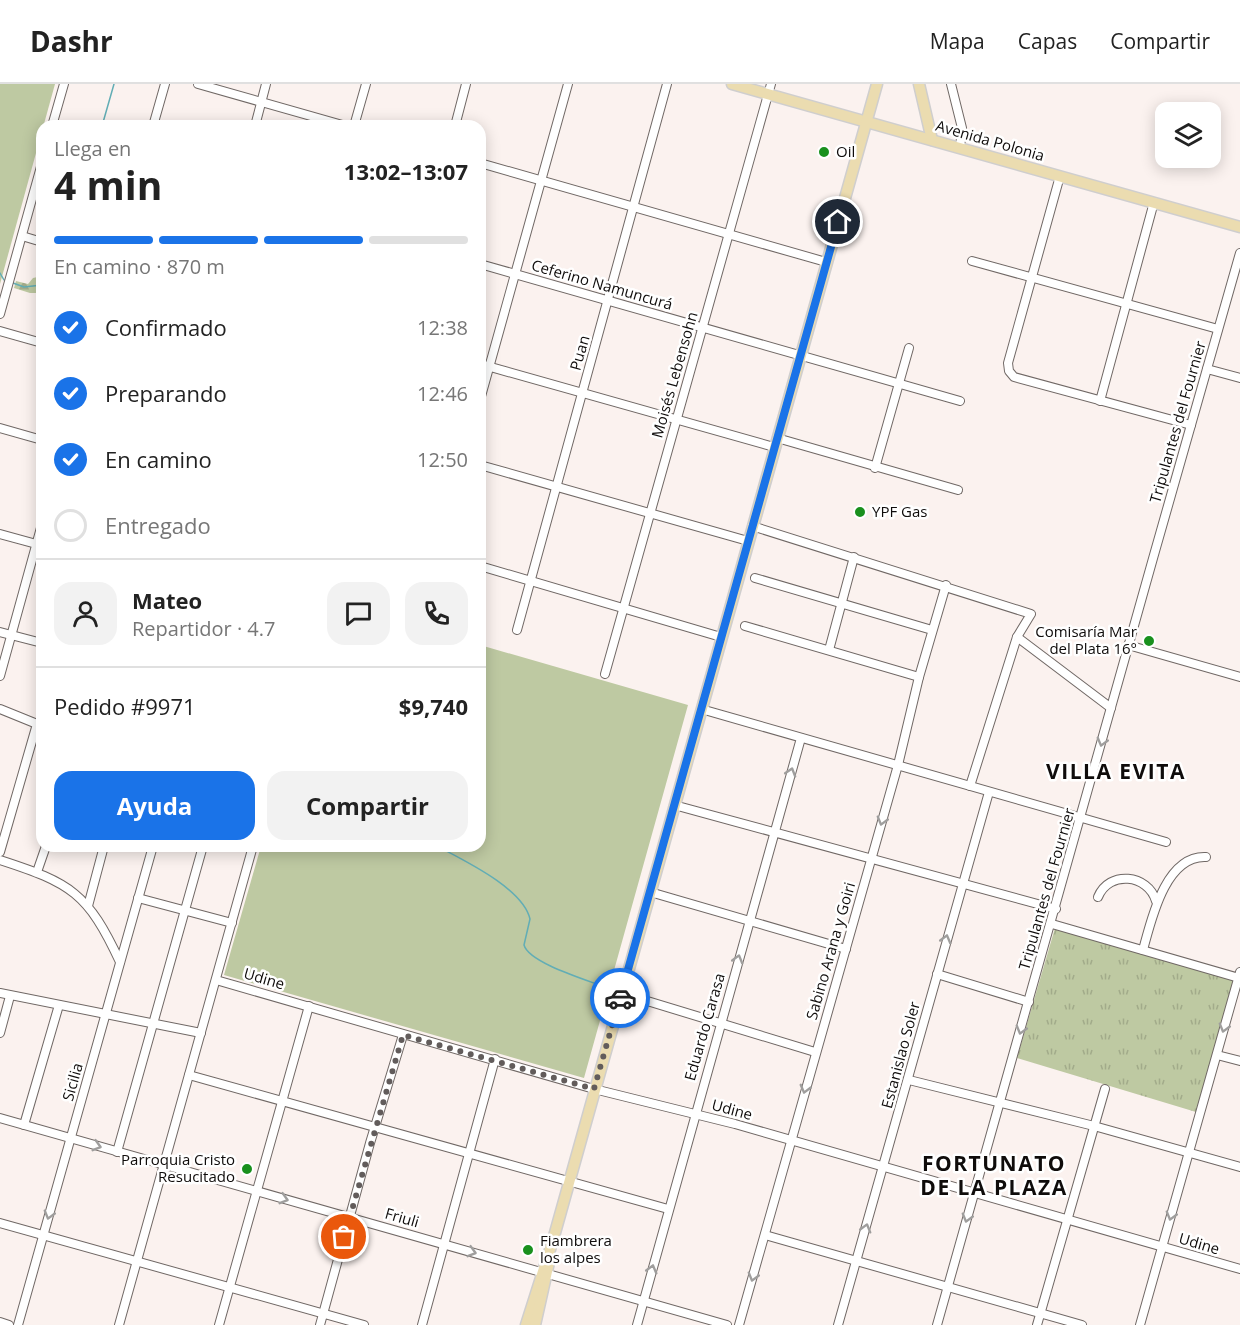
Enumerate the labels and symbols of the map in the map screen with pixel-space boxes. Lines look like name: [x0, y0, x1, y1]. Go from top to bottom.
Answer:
street label: Avenida Polonia: [934, 115, 1047, 165]
place label: Oil: [836, 141, 855, 161]
marker: Oil: [817, 145, 831, 159]
pin: [812, 196, 863, 247]
street label: Ceferino Namuncurá: [529, 254, 675, 314]
street label: Moisés Lebensohn: [646, 309, 702, 440]
street label: Puan: [564, 333, 594, 373]
street label: Tripulantes del Fournier: [1144, 338, 1210, 505]
place label: YPF Gas: [872, 501, 927, 521]
marker: YPF Gas: [853, 505, 867, 519]
place label: Comisaría Mar del Plata 16°: [1035, 621, 1137, 658]
marker: Comisaría Mar del Plata 16°: [1142, 634, 1156, 648]
one-way arrow: [1097, 736, 1110, 746]
district label: VILLA EVITA: [1046, 757, 1186, 785]
one-way arrow: [784, 767, 796, 777]
street label: Tripulantes del Fournier: [1013, 805, 1079, 972]
one-way arrow: [877, 815, 889, 826]
street label: Sabino Arana y Goiri: [801, 880, 859, 1022]
one-way arrow: [939, 935, 951, 945]
one-way arrow: [730, 954, 743, 964]
street label: Udine: [242, 963, 287, 993]
courier: [590, 968, 650, 1028]
street label: Eduardo Carasa: [679, 971, 729, 1083]
street label: Estanislao Soler: [876, 999, 924, 1110]
one-way arrow: [1219, 1022, 1231, 1033]
one-way arrow: [1016, 1024, 1028, 1035]
street label: Sicilia: [57, 1060, 87, 1103]
one-way arrow: [800, 1084, 813, 1094]
street label: Udine: [710, 1094, 755, 1124]
one-way arrow: [91, 1139, 102, 1151]
place label: Parroquia Cristo Resucitado: [121, 1149, 235, 1186]
district label: FORTUNATO DE LA PLAZA: [920, 1149, 1068, 1201]
marker: Parroquia Cristo Resucitado: [240, 1162, 254, 1176]
one-way arrow: [278, 1192, 289, 1204]
street label: Friuli: [383, 1203, 422, 1231]
one-way arrow: [44, 1209, 56, 1220]
pin: [318, 1211, 369, 1262]
one-way arrow: [1165, 1211, 1178, 1221]
one-way arrow: [962, 1212, 974, 1223]
one-way arrow: [859, 1223, 871, 1234]
street label: Udine: [1177, 1228, 1222, 1258]
place label: Fiambrera los alpes: [540, 1230, 612, 1267]
marker: Fiambrera los alpes: [521, 1243, 535, 1257]
one-way arrow: [467, 1245, 477, 1258]
one-way arrow: [645, 1264, 658, 1274]
one-way arrow: [748, 1271, 760, 1282]

